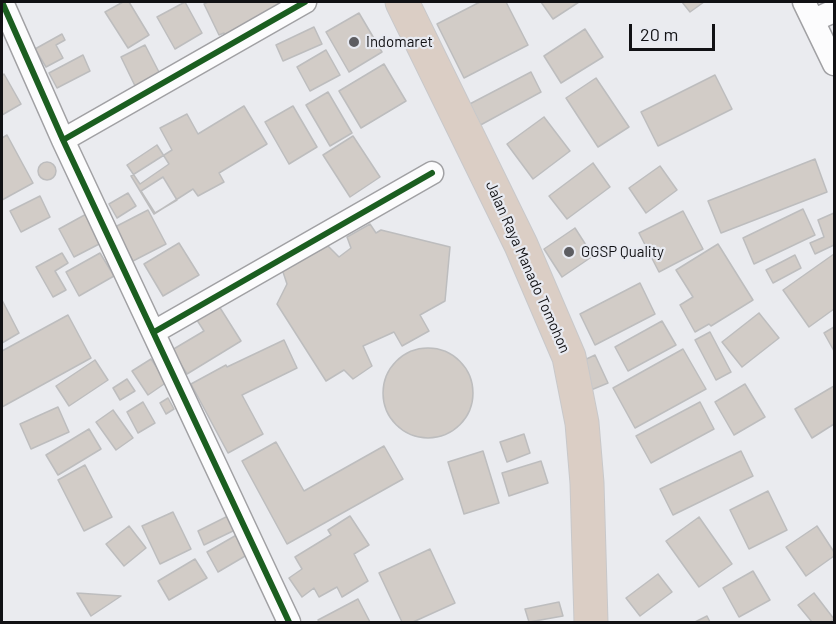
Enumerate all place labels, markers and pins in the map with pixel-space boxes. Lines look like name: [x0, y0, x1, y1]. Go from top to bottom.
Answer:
place label: Indomaret: [366, 33, 433, 51]
marker: Indomaret: [347, 35, 361, 49]
place label: GGSP Quality: [581, 243, 664, 261]
marker: GGSP Quality: [562, 245, 576, 259]

